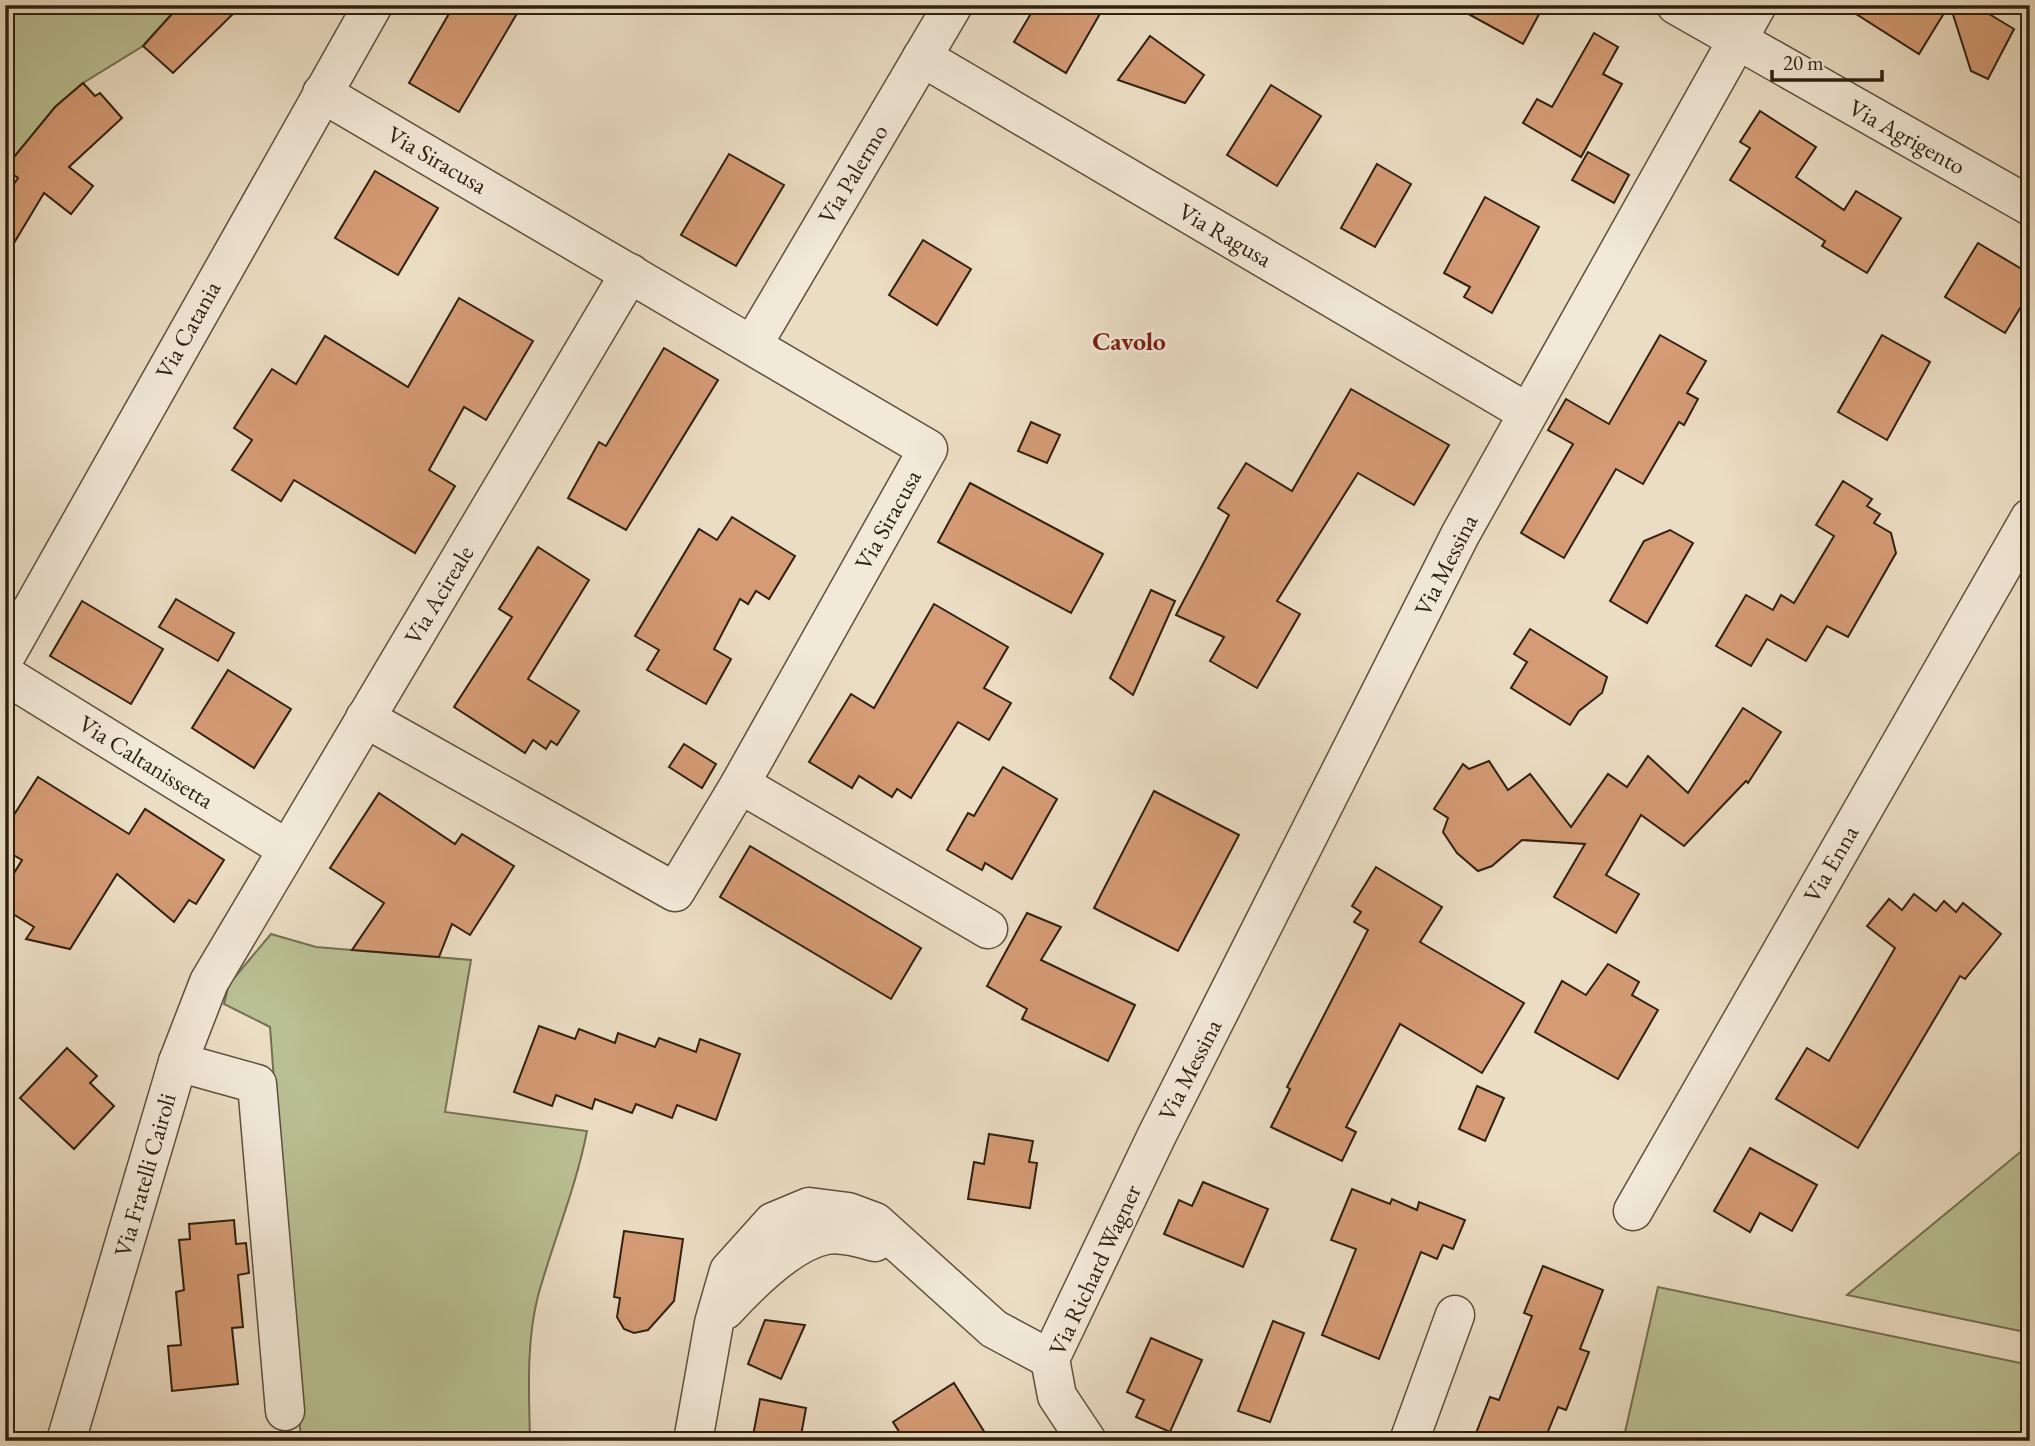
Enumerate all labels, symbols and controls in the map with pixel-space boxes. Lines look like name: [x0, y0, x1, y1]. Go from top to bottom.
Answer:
scale bar: [1772, 38, 1883, 82]
text: 20 m: [1783, 49, 1824, 76]
street label: Via Agrigento: [1843, 92, 1971, 181]
street label: Via Palermo: [811, 118, 895, 229]
street label: Via Siracusa: [382, 119, 493, 201]
street label: Via Ragusa: [1173, 195, 1278, 274]
street label: Via Catania: [148, 275, 227, 384]
district label: Cavolo: [1092, 324, 1166, 358]
street label: Via Siracusa: [847, 464, 928, 575]
street label: Via Messina: [1407, 508, 1485, 621]
street label: Via Acireale: [397, 540, 480, 650]
street label: Via Caltanissetta: [73, 708, 220, 816]
street label: Via Enna: [1796, 819, 1865, 908]
street label: Via Messina: [1151, 1013, 1229, 1126]
street label: Via Fratelli Cairoli: [106, 1089, 183, 1260]
street label: Via Richard Wagner: [1041, 1179, 1148, 1360]

